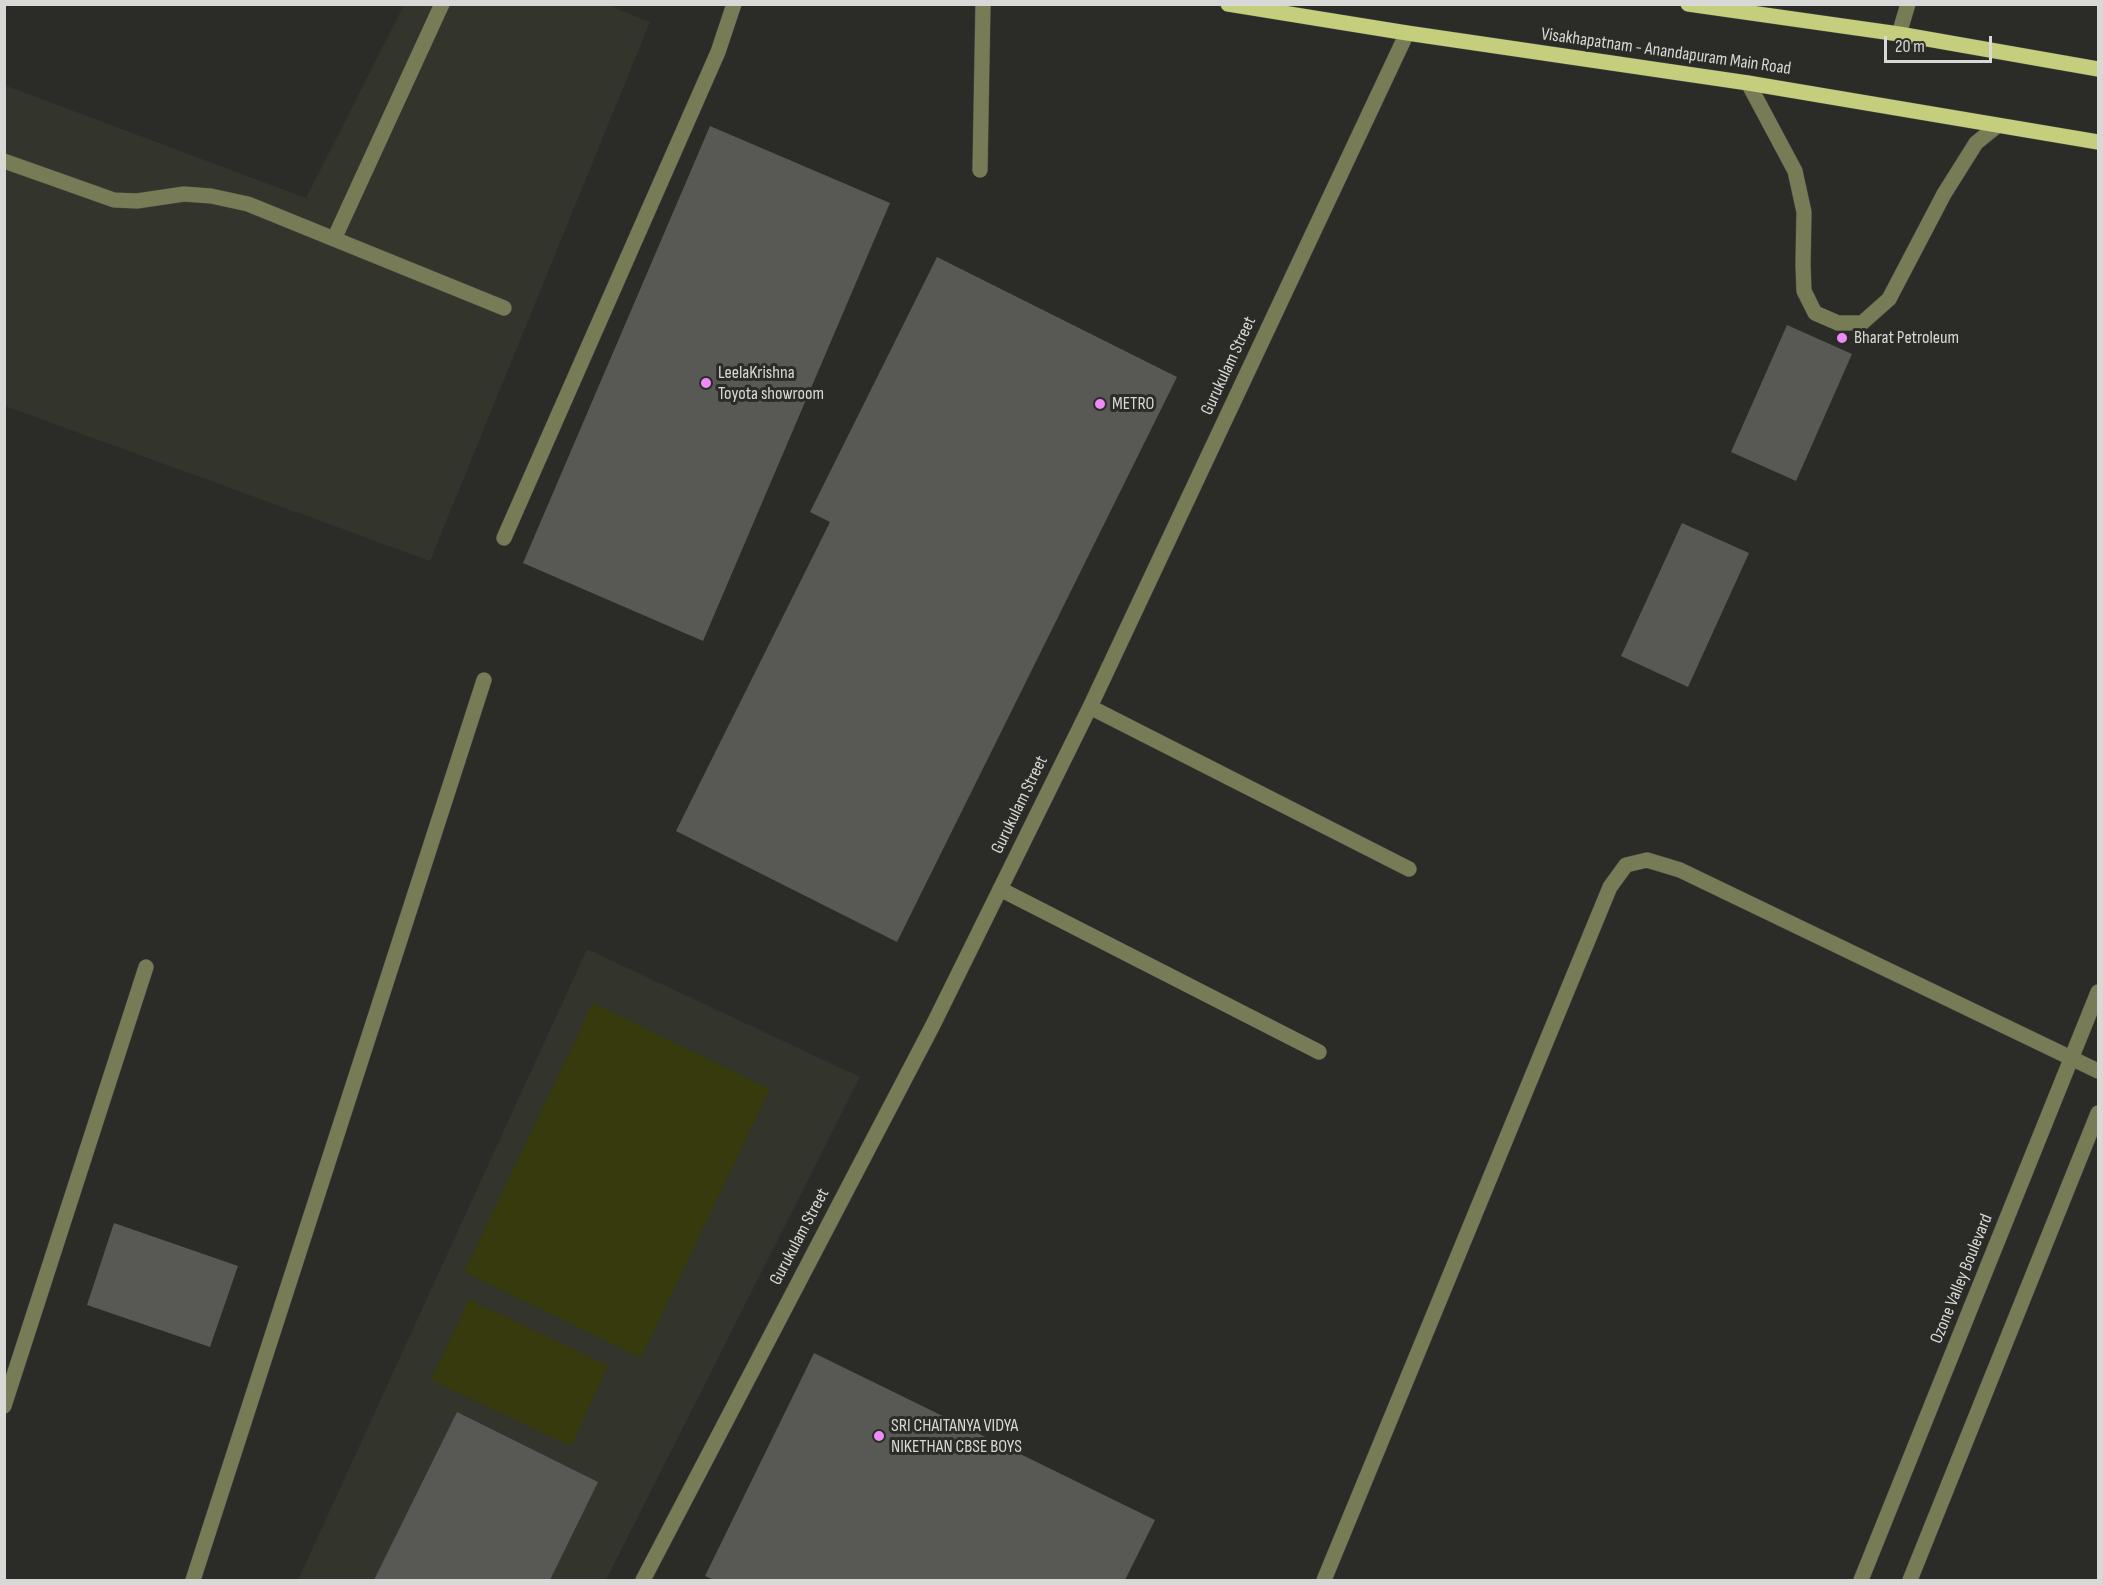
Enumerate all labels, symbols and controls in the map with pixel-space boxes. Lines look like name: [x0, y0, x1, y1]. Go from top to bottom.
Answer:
street label: Visakhapatnam - Anandapuram Main Road: [1540, 24, 1792, 80]
scale bar: [1887, 24, 1995, 62]
text: 20 m: [1895, 36, 1925, 57]
street label: Gurukulam Street: [1197, 313, 1261, 419]
place label: Bharat Petroleum: [1854, 327, 1959, 349]
marker: Bharat Petroleum: [1835, 331, 1849, 345]
place label: LeelaKrishna Toyota showroom: [718, 362, 824, 404]
marker: LeelaKrishna Toyota showroom: [699, 376, 713, 390]
place label: METRO: [1112, 393, 1154, 415]
marker: METRO: [1093, 397, 1107, 411]
street label: Gurukulam Street: [987, 752, 1053, 858]
street label: Gurukulam Street: [766, 1185, 834, 1289]
street label: Ozone Valley Boulevard: [1926, 1211, 1998, 1347]
place label: SRI CHAITANYA VIDYA NIKETHAN CBSE BOYS: [891, 1415, 1022, 1458]
marker: SRI CHAITANYA VIDYA NIKETHAN CBSE BOYS: [872, 1429, 886, 1443]

